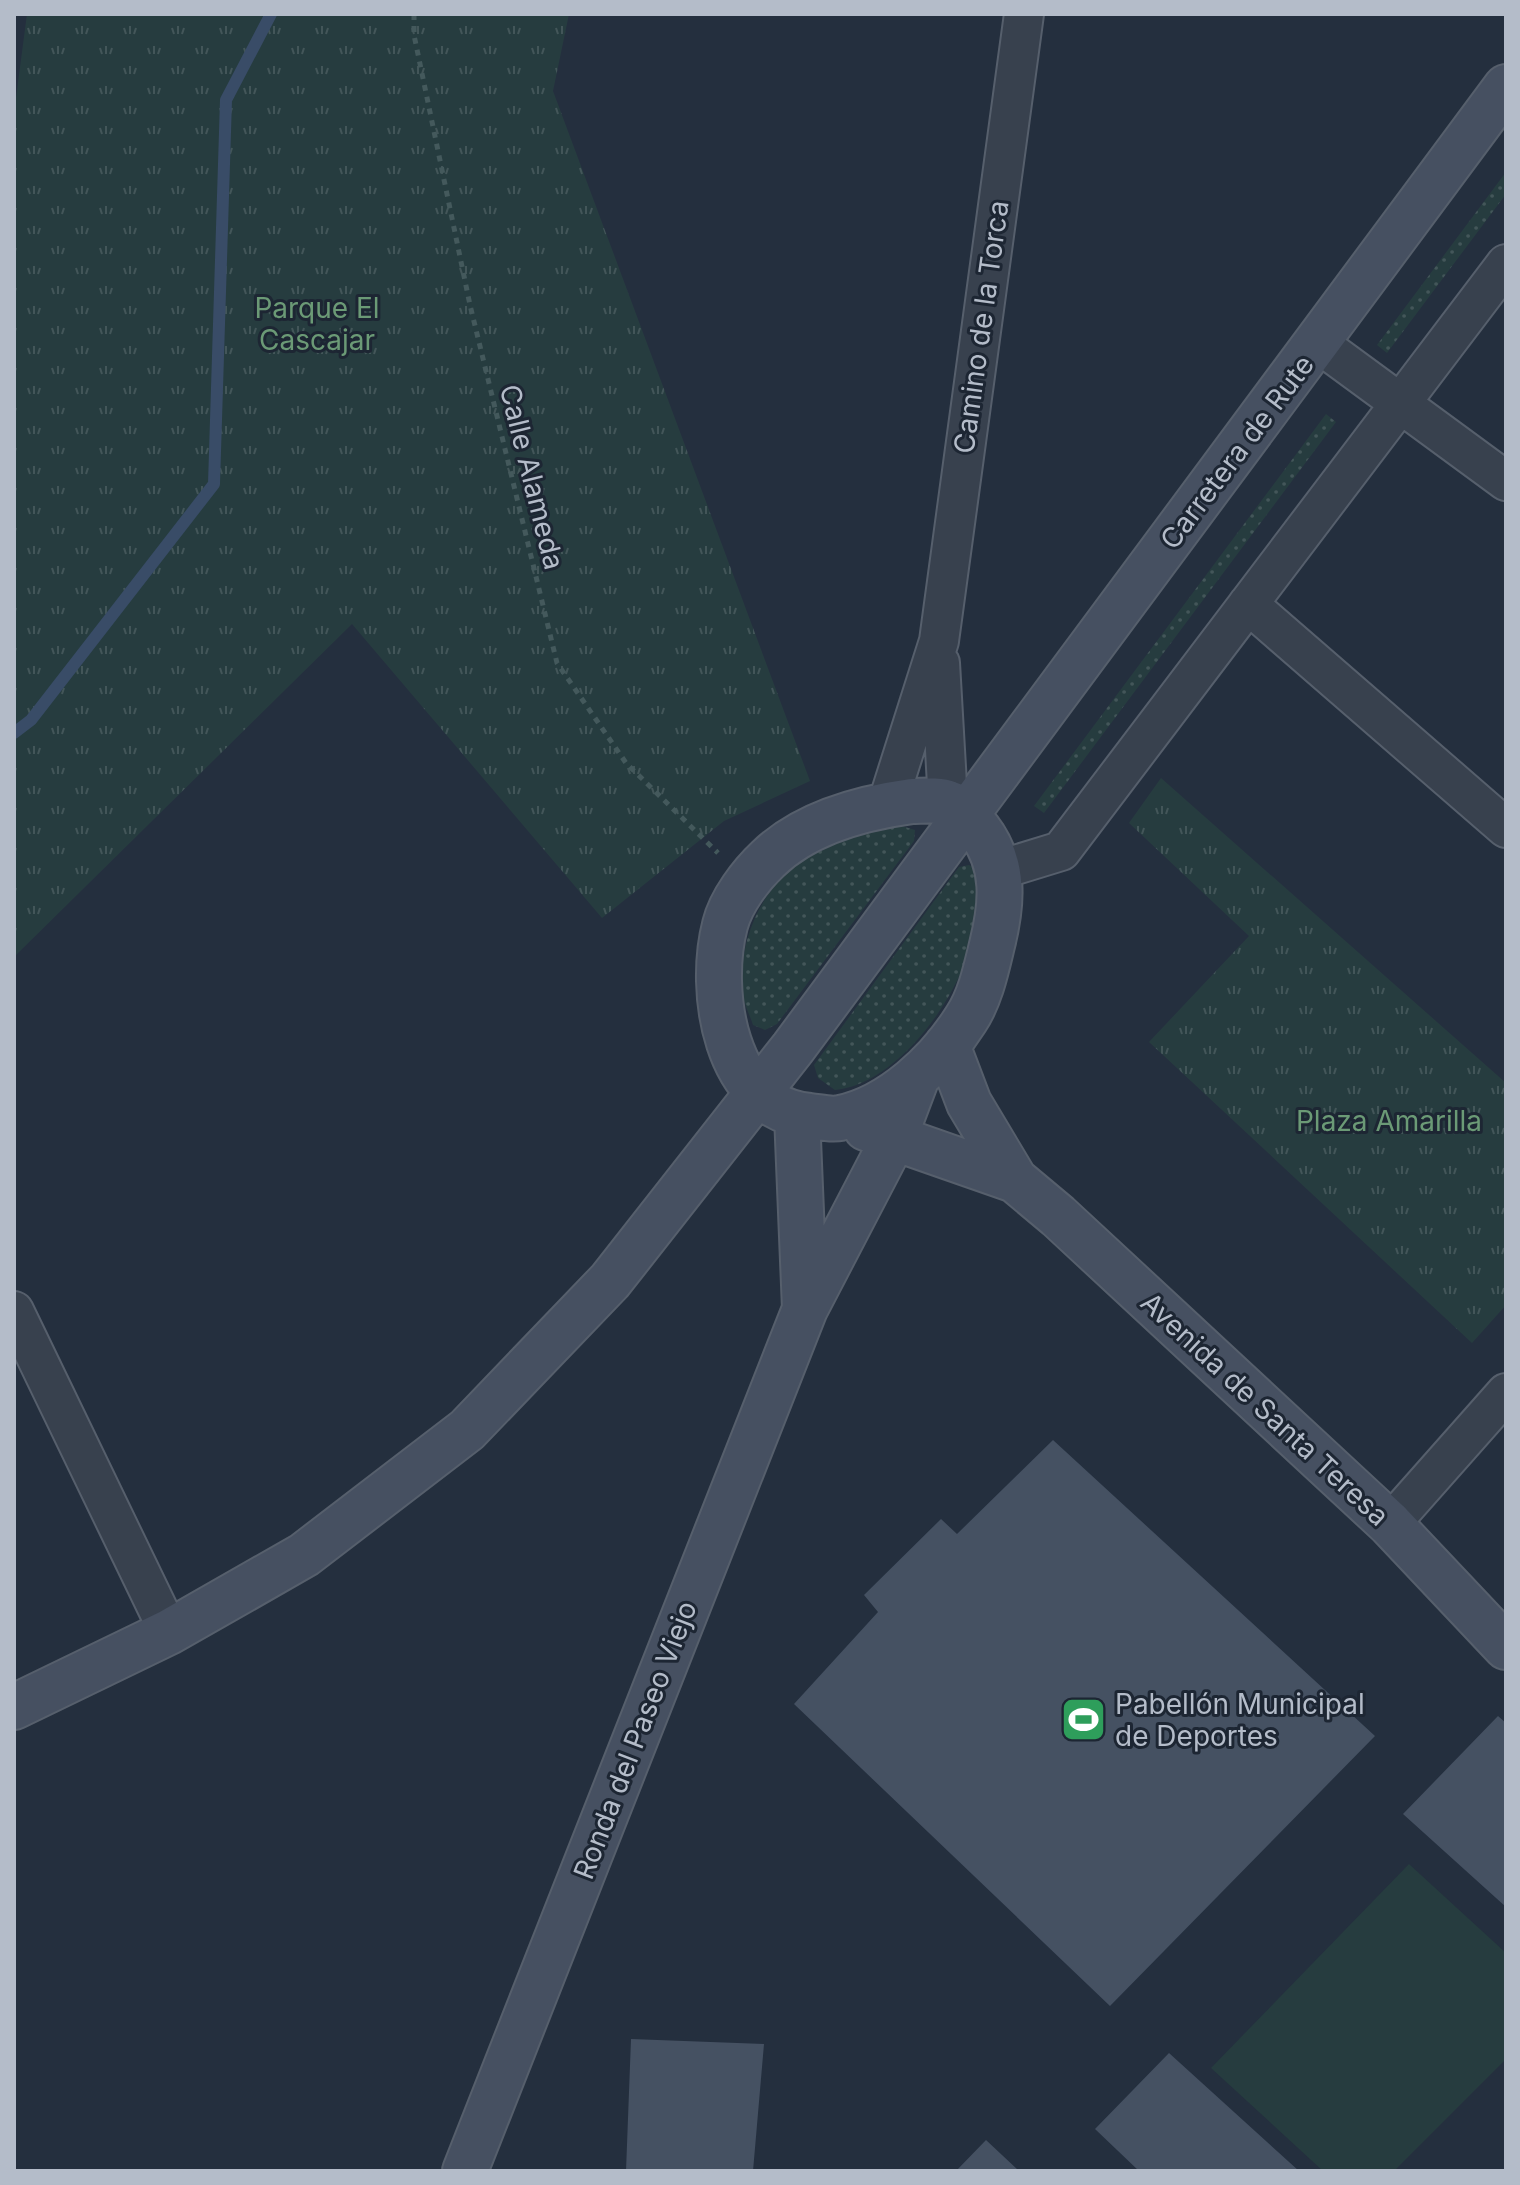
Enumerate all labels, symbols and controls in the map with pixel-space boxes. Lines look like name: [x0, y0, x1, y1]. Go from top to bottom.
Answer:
street label: Camino de la Torca: [946, 198, 1016, 456]
park label: Parque El Cascajar: [254, 291, 380, 357]
street label: Carretera de Rute: [1153, 348, 1321, 556]
street label: Calle Alameda: [493, 381, 571, 573]
park label: Plaza Amarilla: [1296, 1104, 1482, 1138]
street label: Avenida de Santa Teresa: [1134, 1285, 1396, 1533]
street label: Ronda del Paseo Viejo: [566, 1596, 704, 1884]
place label: Pabellón Municipal de Deportes: [1115, 1687, 1365, 1753]
sports icon: Pabellón Municipal de Deportes: [1060, 1696, 1108, 1744]

